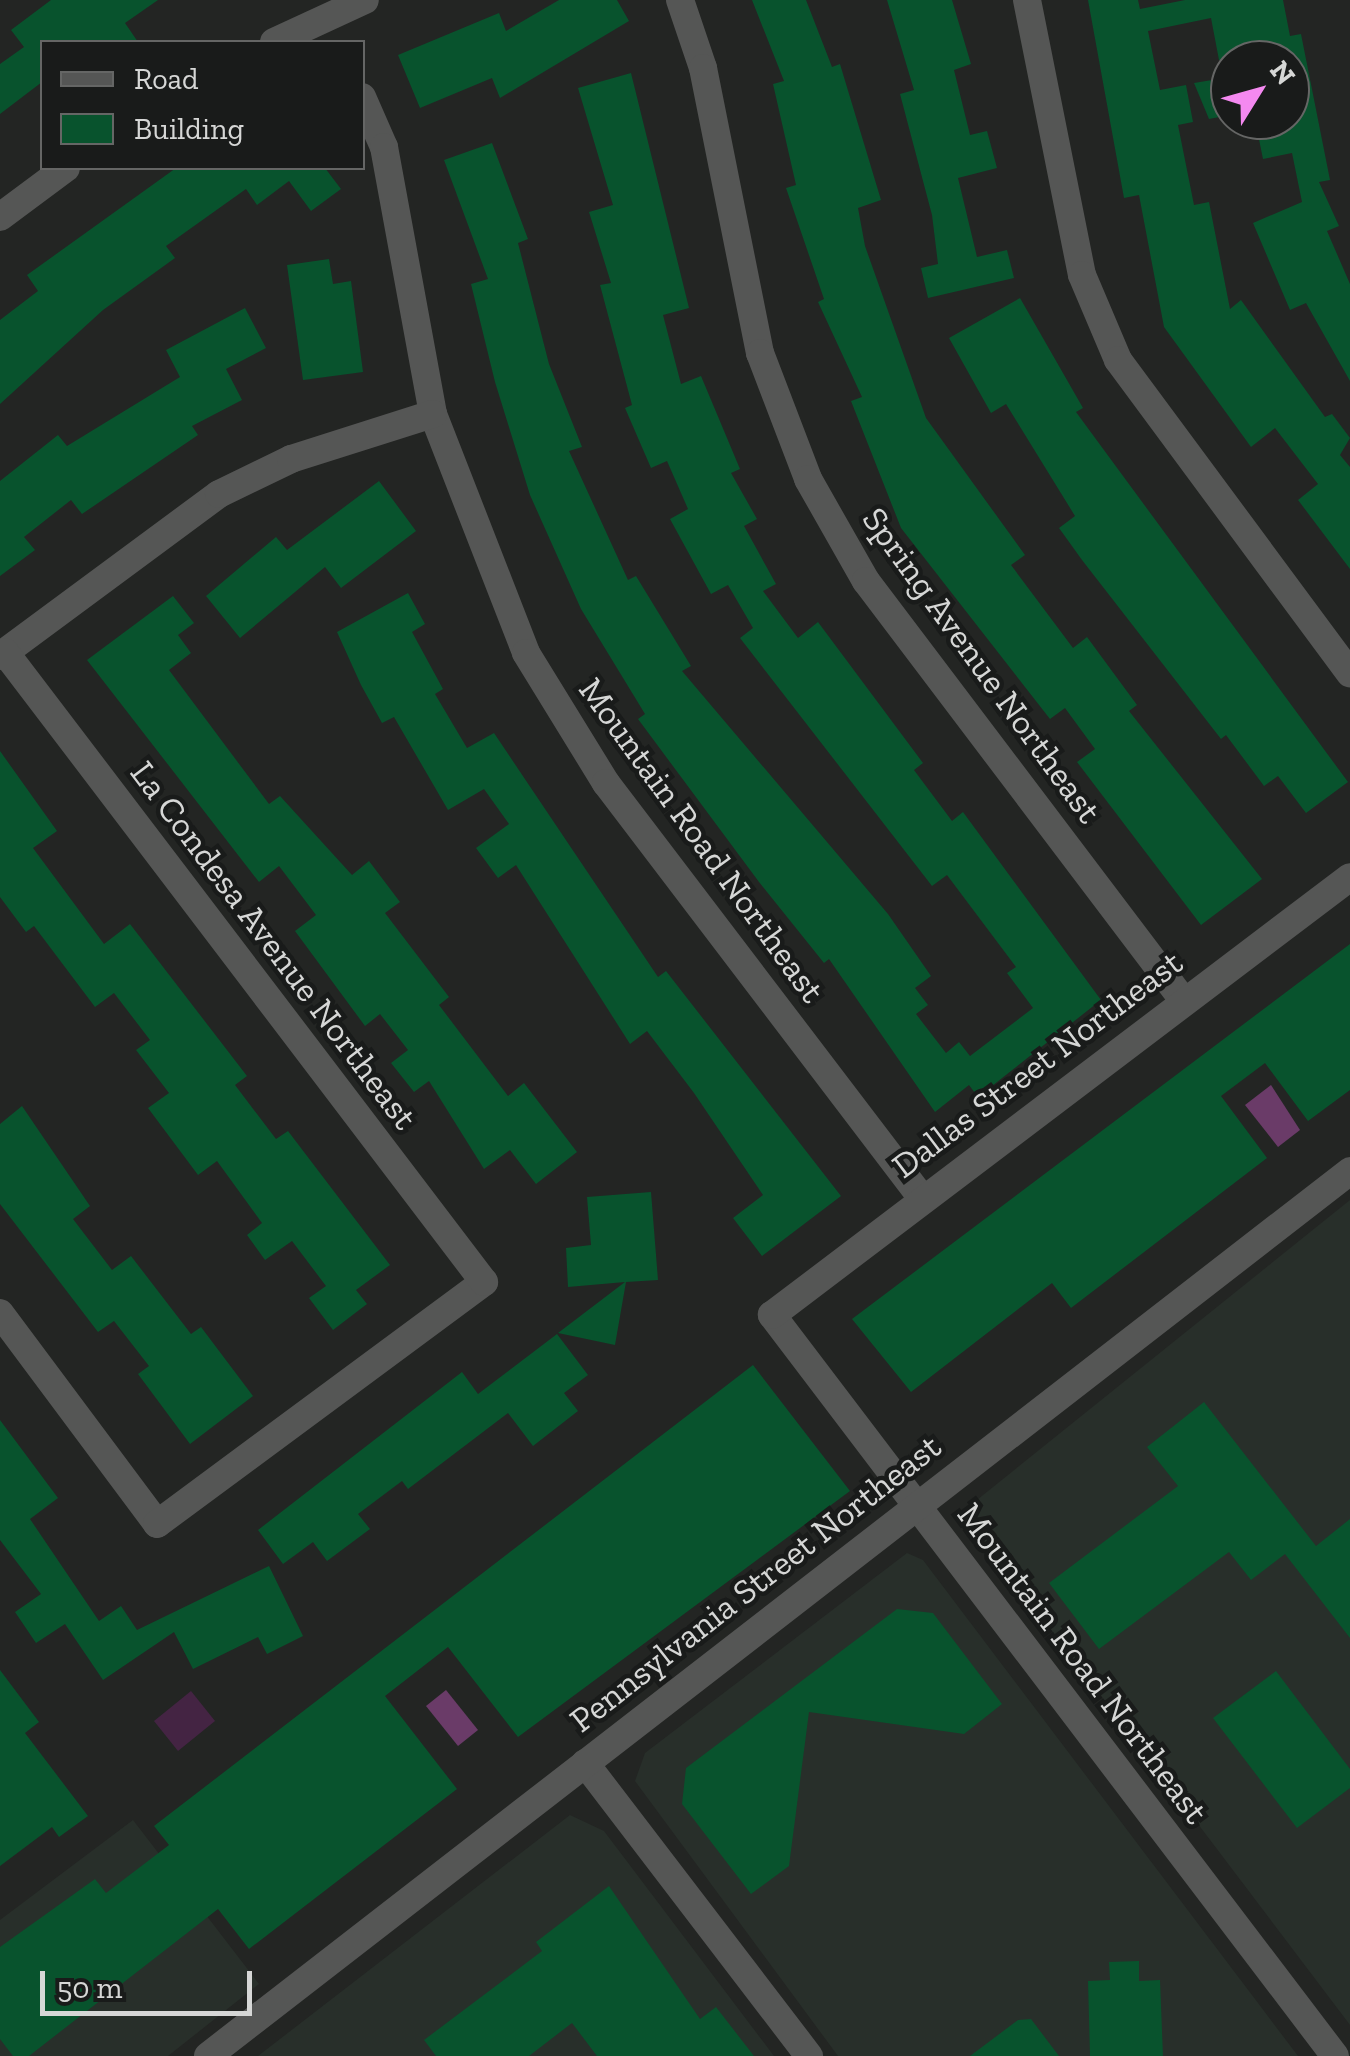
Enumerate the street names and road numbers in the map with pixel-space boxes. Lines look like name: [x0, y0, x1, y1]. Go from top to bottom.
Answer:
street label: Spring Avenue Northeast: [853, 499, 1111, 831]
street label: Mountain Road Northeast: [570, 670, 834, 1010]
street label: La Condesa Avenue Northeast: [121, 752, 427, 1138]
street label: Dallas Street Northeast: [884, 941, 1190, 1187]
street label: Pennsylvania Street Northeast: [561, 1425, 949, 1741]
street label: Mountain Road Northeast: [949, 1494, 1217, 1832]

